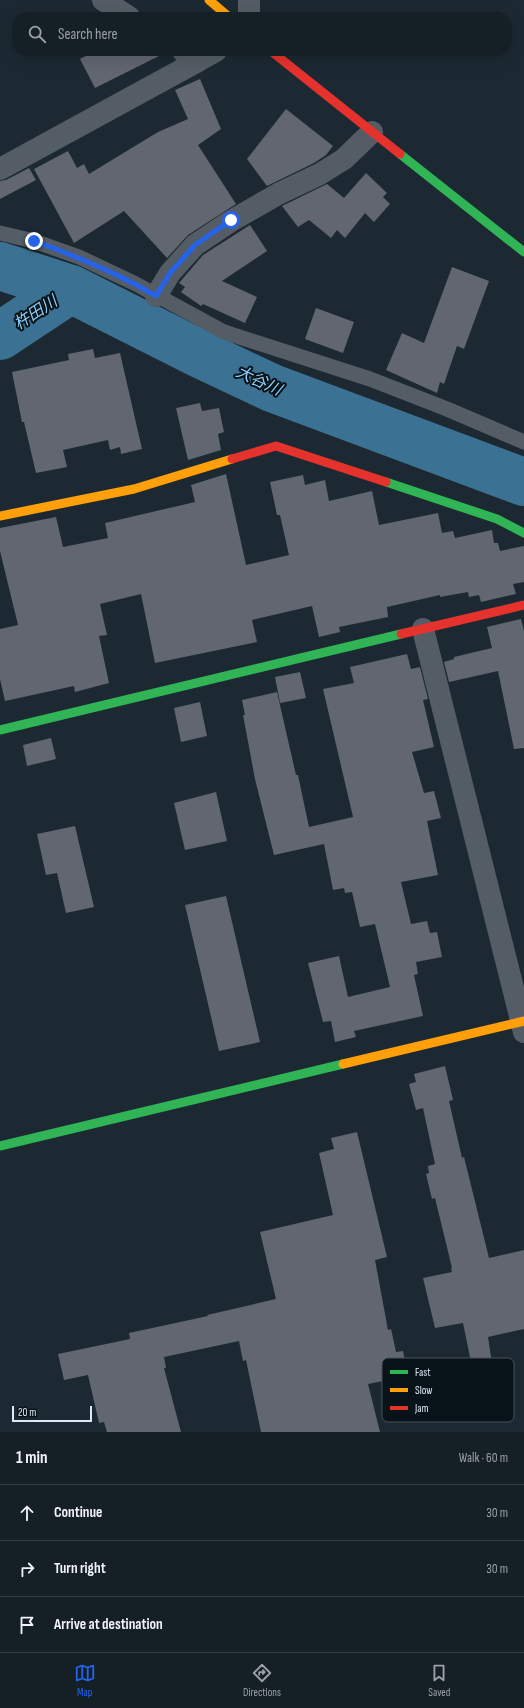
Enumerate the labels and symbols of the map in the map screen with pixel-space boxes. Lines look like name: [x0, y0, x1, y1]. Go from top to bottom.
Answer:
route start: [222, 211, 240, 229]
route end: [25, 232, 43, 250]
water label: 杵田川: [11, 291, 63, 334]
water label: 大谷川: [233, 363, 286, 401]
legend: [382, 1358, 514, 1422]
text: Fast: [415, 1366, 431, 1379]
text: Slow: [415, 1384, 432, 1397]
text: Jam: [414, 1402, 429, 1415]
scale bar: [12, 1404, 92, 1423]

